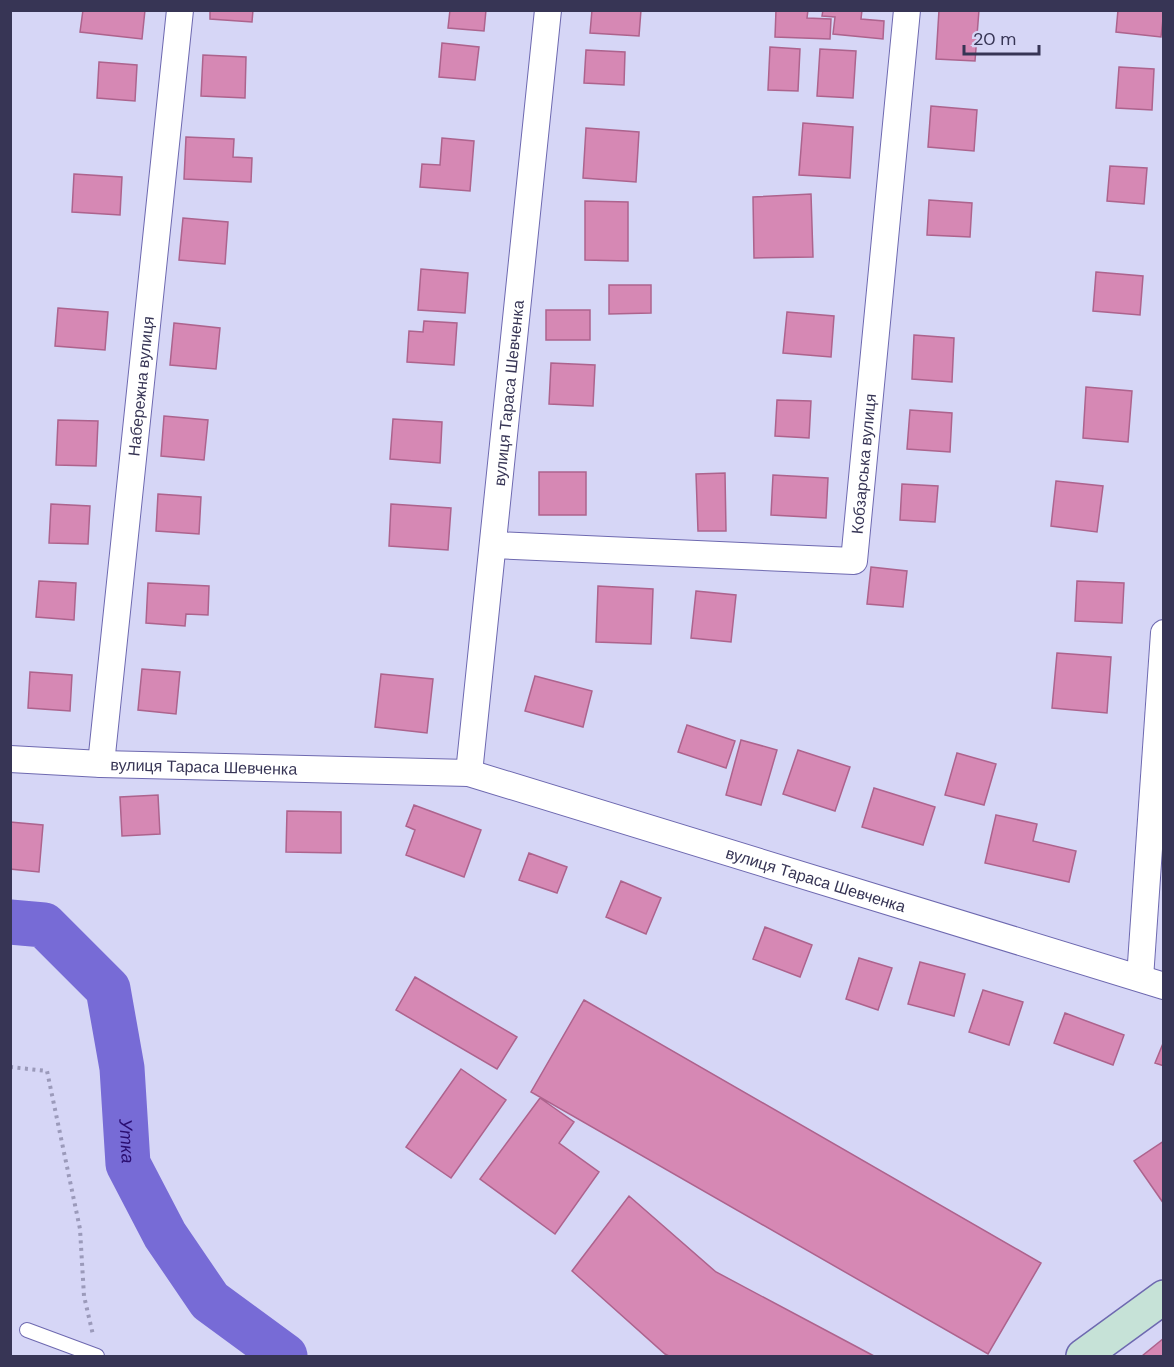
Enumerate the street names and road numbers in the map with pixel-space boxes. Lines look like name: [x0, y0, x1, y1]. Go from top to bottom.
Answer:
street label: вулиця Тараса Шевченка: [488, 299, 528, 487]
street label: Набережна вулиця: [123, 315, 158, 457]
street label: Кобзарська вулиця: [846, 393, 881, 535]
street label: вулиця Тараса Шевченка: [110, 754, 298, 779]
street label: вулиця Тараса Шевченка: [723, 842, 908, 917]

